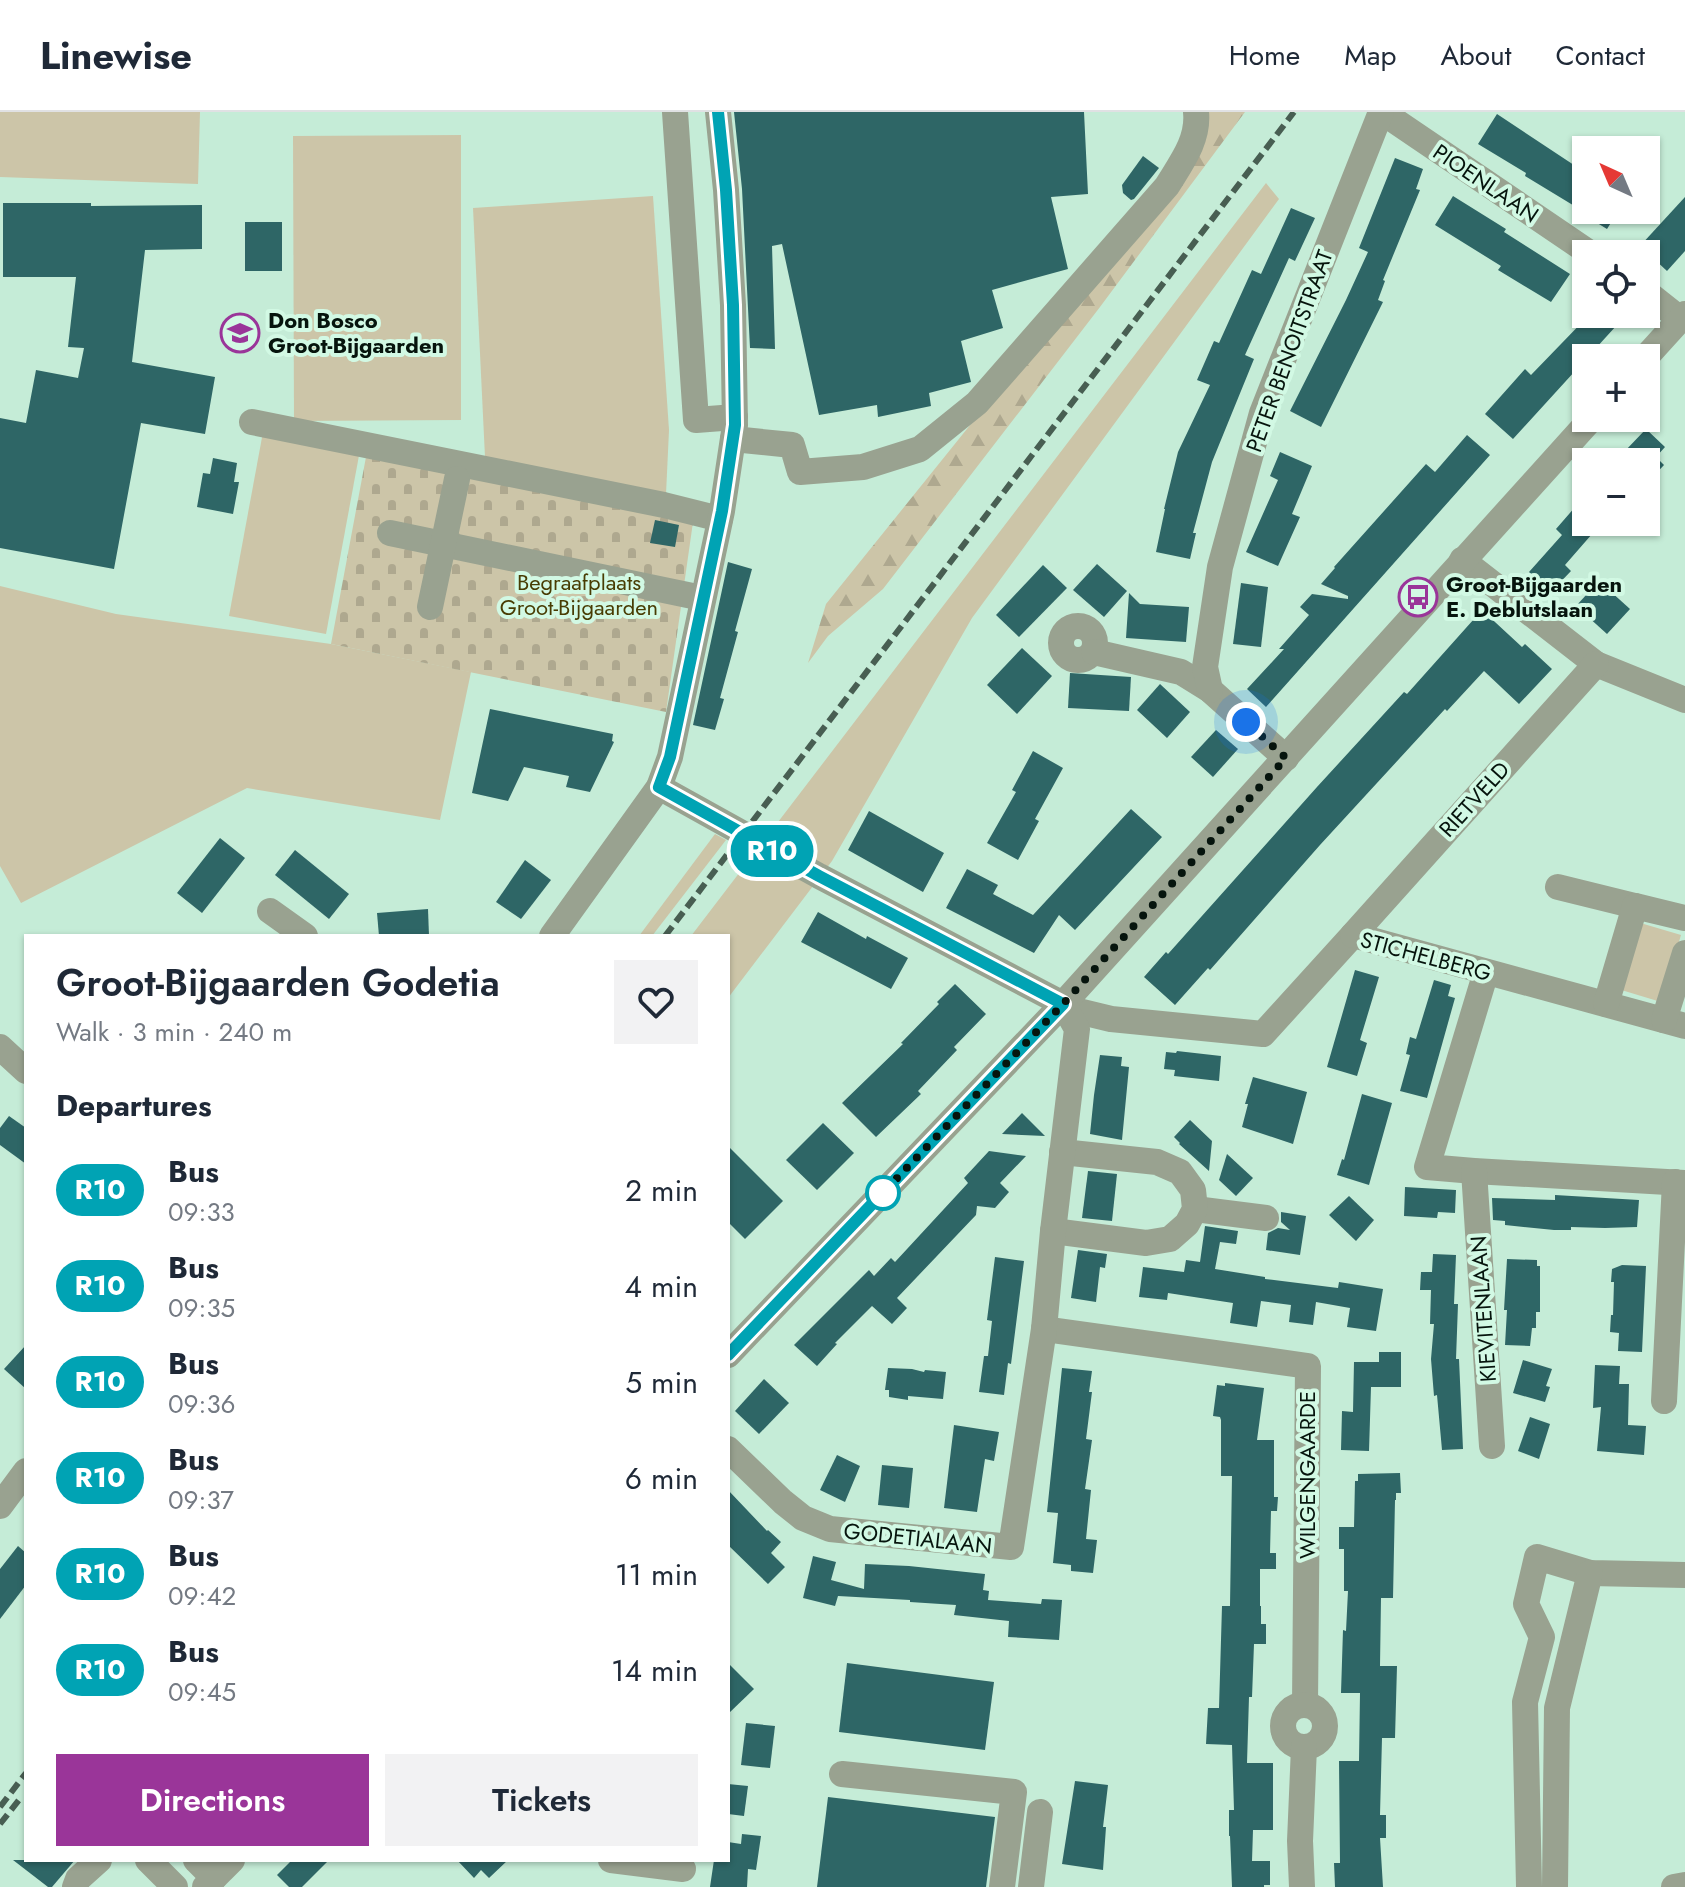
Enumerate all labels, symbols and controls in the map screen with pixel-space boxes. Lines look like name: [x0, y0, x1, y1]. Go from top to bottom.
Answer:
text: Linewise: [40, 28, 192, 83]
text: Home: [1229, 35, 1300, 76]
text: Map: [1344, 35, 1396, 76]
text: About: [1440, 35, 1512, 76]
text: Contact: [1556, 35, 1645, 76]
street label: PIOENLAAN: [1427, 136, 1545, 230]
north arrow: [1572, 136, 1660, 224]
map controls: [1572, 136, 1660, 536]
button: locate: [1572, 240, 1660, 328]
street label: PETER BENOITSTRAAT: [1238, 245, 1341, 456]
place label: Don Bosco Groot-Bijgaarden: [268, 304, 444, 361]
school or university icon: Don Bosco Groot-Bijgaarden: [219, 312, 261, 354]
button: +: [1572, 344, 1660, 432]
button: −: [1572, 448, 1660, 536]
park label: Begraafplaats Groot-Bijgaarden: [500, 566, 658, 623]
place label: Groot-Bijgaarden E. Deblutslaan: [1446, 568, 1622, 625]
bus stop icon: Groot-Bijgaarden E. Deblutslaan: [1397, 576, 1439, 618]
your location: [1226, 702, 1266, 742]
street label: RIETVELD: [1431, 754, 1517, 844]
line badge: R10: [726, 825, 818, 877]
text: R10: [747, 830, 797, 871]
street label: STICHELBERG: [1357, 923, 1495, 989]
text: Groot-Bijgaarden Godetia: [56, 955, 500, 1010]
button: heart: [614, 960, 698, 1044]
text: Walk · 3 min · 240 m: [56, 1013, 292, 1051]
text: Departures: [56, 1084, 212, 1127]
text: Bus: [168, 1150, 219, 1193]
text: R10: [75, 1169, 125, 1210]
text: 2 min: [625, 1169, 698, 1212]
unlabelled marker: [866, 1176, 900, 1210]
text: 09:33: [168, 1193, 235, 1231]
street label: KIEVITENLAAN: [1462, 1235, 1504, 1383]
text: Bus: [168, 1246, 219, 1289]
text: R10: [75, 1265, 125, 1306]
text: 4 min: [625, 1265, 698, 1308]
text: 09:35: [168, 1289, 235, 1327]
text: Bus: [168, 1342, 219, 1385]
text: R10: [75, 1361, 125, 1402]
text: 5 min: [625, 1361, 698, 1404]
text: 09:36: [168, 1385, 236, 1423]
street label: WILGENGAARDE: [1291, 1391, 1323, 1559]
text: Bus: [168, 1438, 219, 1481]
text: R10: [75, 1457, 125, 1498]
text: 6 min: [625, 1457, 698, 1500]
text: 09:37: [168, 1481, 234, 1519]
street label: GODETIALAAN: [842, 1514, 994, 1562]
text: Bus: [168, 1534, 219, 1577]
text: R10: [75, 1553, 125, 1594]
text: 11 min: [615, 1553, 698, 1596]
text: 09:42: [168, 1577, 236, 1615]
text: Bus: [168, 1630, 219, 1673]
text: R10: [75, 1649, 125, 1690]
text: 14 min: [611, 1649, 698, 1692]
text: 09:45: [168, 1673, 236, 1711]
button: Directions: [56, 1754, 369, 1846]
button: Tickets: [385, 1754, 698, 1846]

